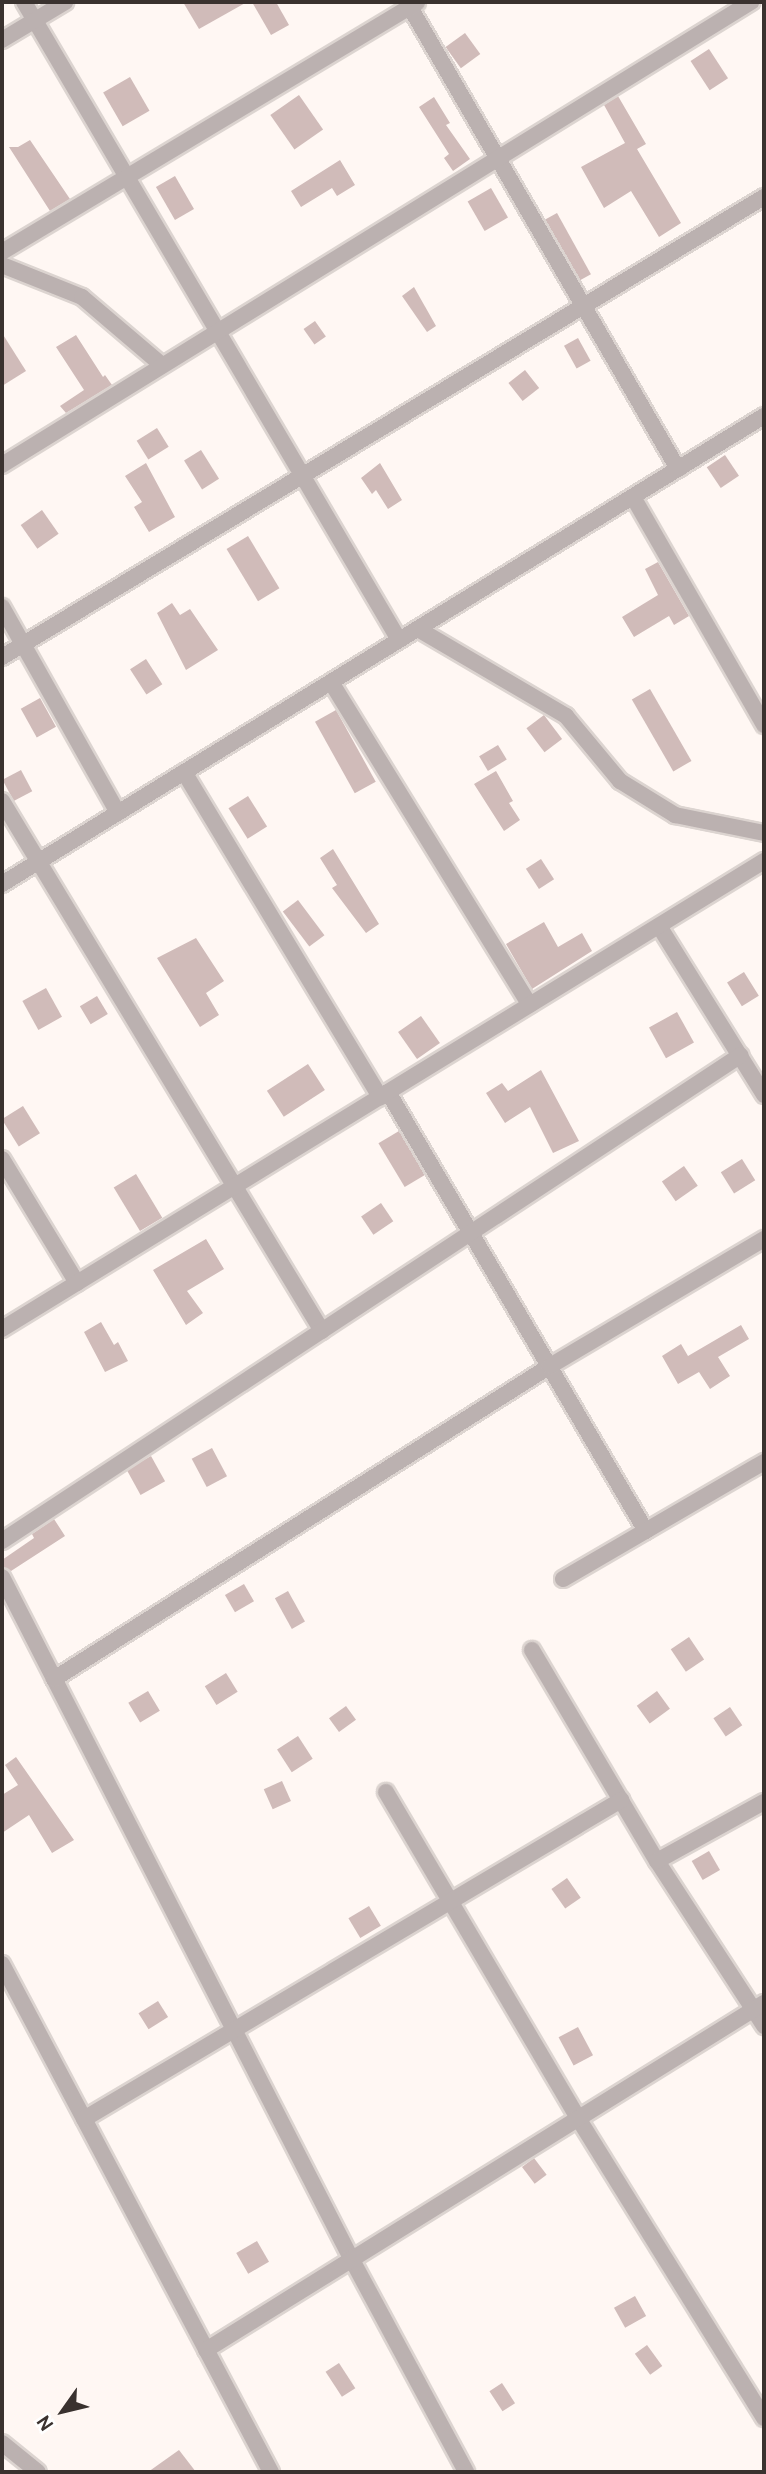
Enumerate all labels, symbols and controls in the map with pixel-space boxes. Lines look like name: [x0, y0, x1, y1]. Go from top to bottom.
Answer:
north arrow: [28, 2376, 98, 2446]
text: N: [32, 2411, 58, 2435]

